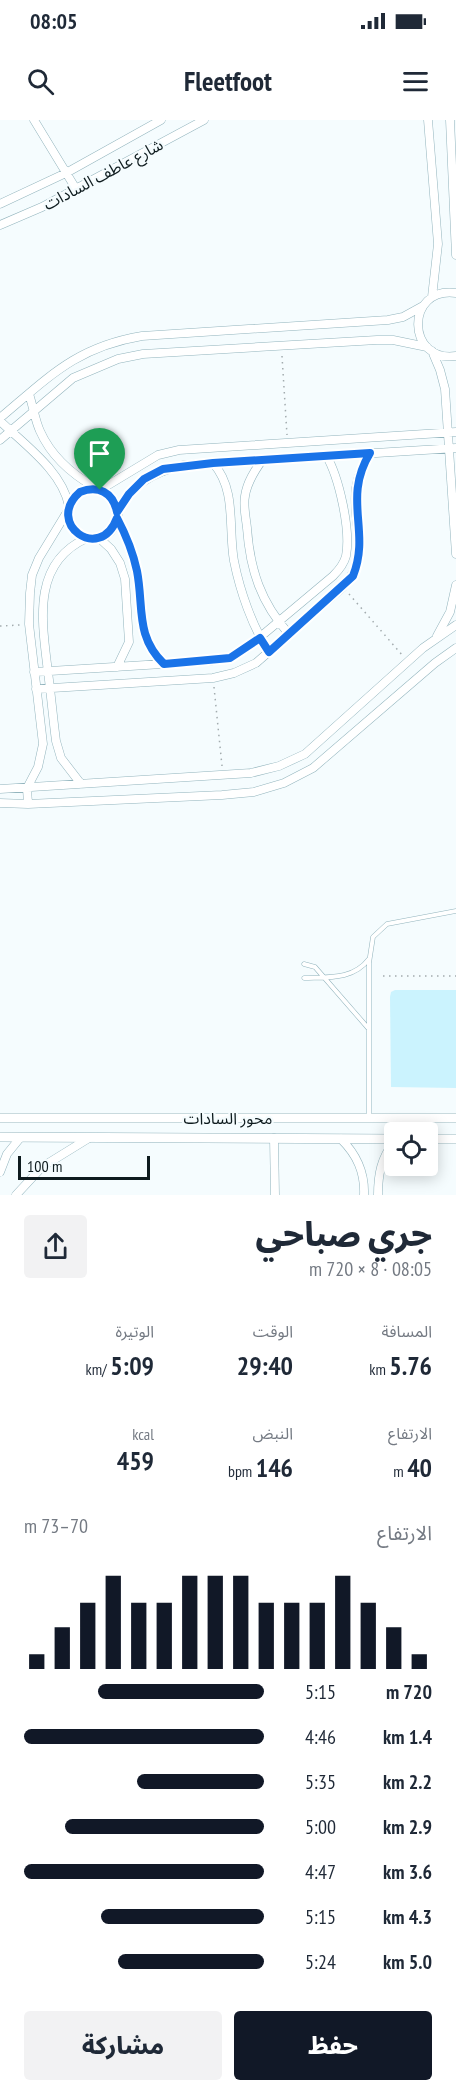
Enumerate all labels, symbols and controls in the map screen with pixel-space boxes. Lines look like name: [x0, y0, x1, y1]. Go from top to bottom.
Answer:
text: 08:05: [30, 7, 78, 35]
text: Fleetfoot: [184, 64, 272, 98]
icon: search: [24, 65, 57, 98]
icon: menu: [399, 65, 432, 98]
street label: شارع عاطف السادات: [40, 134, 168, 217]
pin: [74, 428, 125, 490]
icon: arrive: [83, 437, 116, 470]
street label: محور السادات: [184, 1108, 272, 1128]
map controls: [384, 1122, 438, 1176]
button: locate: [384, 1122, 438, 1176]
scale bar: [18, 1153, 150, 1180]
text: 100 m: [27, 1156, 62, 1176]
text: جري صباحي: [256, 1212, 432, 1255]
button: share: [24, 1215, 87, 1278]
text: 08:05 · 8 × 720 m: [309, 1256, 432, 1282]
text: الوتيرة: [116, 1321, 154, 1341]
text: الوقت: [253, 1321, 293, 1341]
text: المسافة: [382, 1321, 432, 1341]
text: 5:09: [110, 1349, 154, 1382]
text: 29:40: [237, 1349, 293, 1382]
text: 5.76: [389, 1349, 432, 1382]
text: /km: [85, 1359, 110, 1379]
text: km: [369, 1359, 389, 1379]
text: النبض: [252, 1423, 293, 1443]
text: الارتفاع: [388, 1423, 432, 1443]
text: kcal: [132, 1424, 154, 1444]
text: 459: [117, 1444, 154, 1477]
text: 146: [256, 1451, 293, 1484]
text: 40: [407, 1451, 432, 1484]
text: bpm: [228, 1461, 256, 1481]
text: m: [393, 1461, 407, 1481]
text: 70–73 m: [24, 1513, 88, 1539]
text: الارتفاع: [377, 1520, 432, 1546]
text: 5:15: [305, 1679, 336, 1705]
text: 720 m: [386, 1679, 432, 1705]
text: 4:46: [305, 1724, 336, 1750]
text: 1.4 km: [383, 1724, 432, 1750]
text: 5:35: [305, 1769, 336, 1795]
text: 2.2 km: [383, 1769, 432, 1795]
text: 5:00: [305, 1814, 336, 1840]
text: 2.9 km: [383, 1814, 432, 1840]
text: 4:47: [305, 1859, 336, 1885]
text: 3.6 km: [383, 1859, 432, 1885]
text: 5:15: [305, 1904, 336, 1930]
text: 4.3 km: [383, 1904, 432, 1930]
text: 5:24: [305, 1949, 336, 1975]
text: 5.0 km: [383, 1949, 432, 1975]
button: مشاركة: [24, 2011, 222, 2080]
button: حفظ: [234, 2011, 432, 2080]

